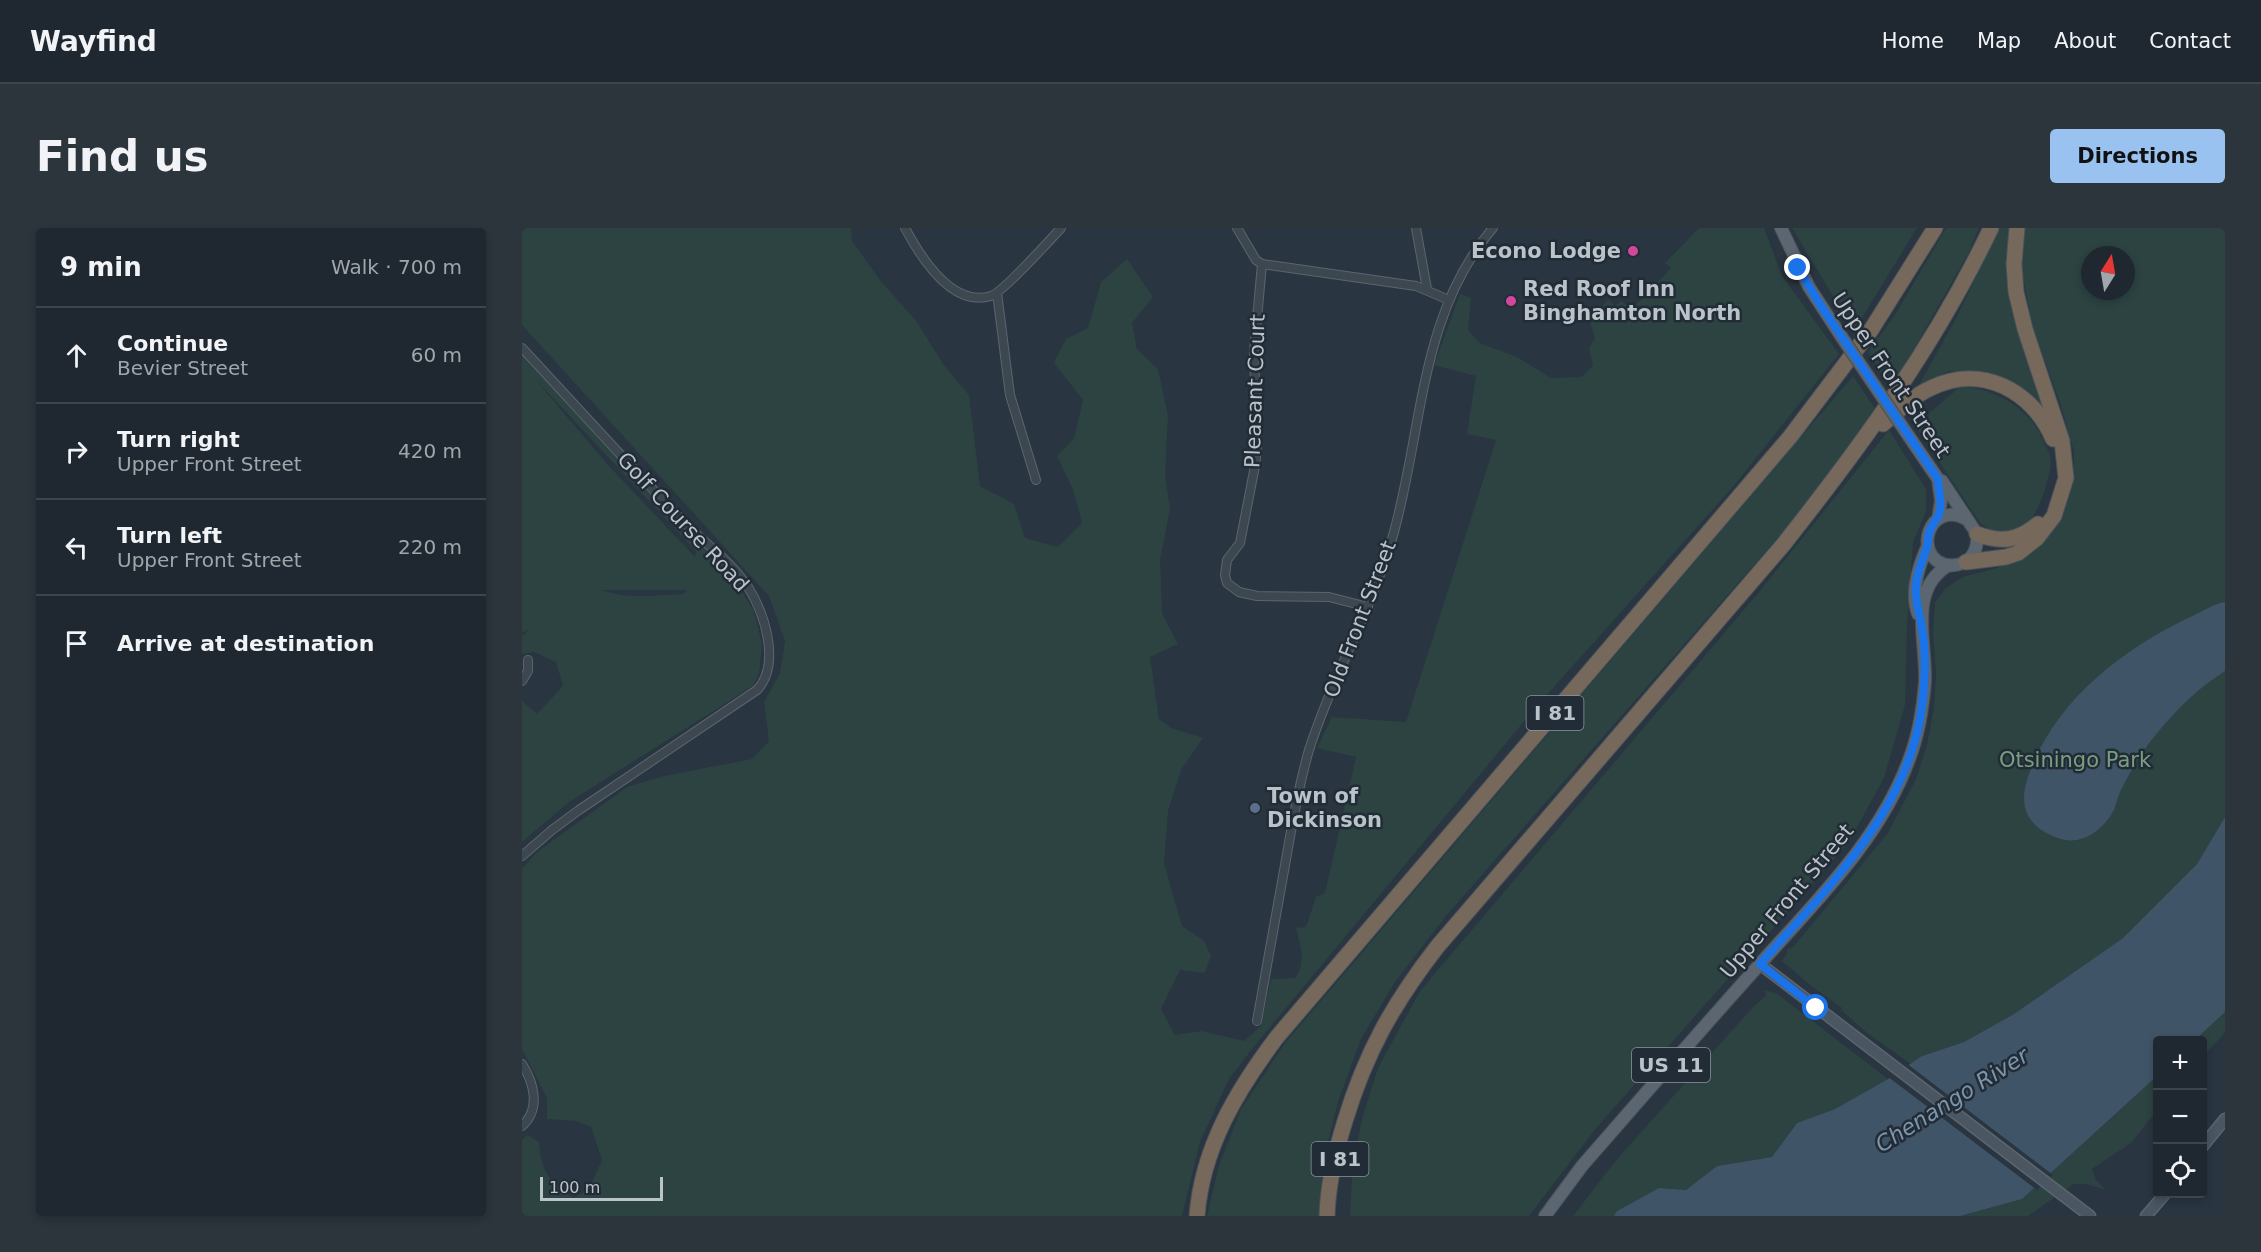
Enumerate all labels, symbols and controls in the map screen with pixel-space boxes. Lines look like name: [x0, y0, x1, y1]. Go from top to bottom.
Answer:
text: Wayfind: [30, 25, 157, 58]
text: Home: [1882, 29, 1944, 53]
text: Map: [1977, 29, 2021, 53]
text: About: [2054, 29, 2116, 53]
text: Contact: [2149, 29, 2231, 53]
button: Directions: [2050, 129, 2225, 183]
text: Find us: [36, 132, 209, 181]
place label: Econo Lodge: [1471, 239, 1621, 263]
marker: Econo Lodge: [1626, 244, 1640, 258]
north arrow: [2081, 246, 2135, 300]
text: 9 min: [60, 252, 142, 282]
route end: [1784, 254, 1810, 280]
text: Walk · 700 m: [331, 255, 462, 279]
place label: Red Roof Inn Binghamton North: [1523, 277, 1741, 325]
street label: Upper Front Street: [1827, 288, 1955, 462]
marker: Red Roof Inn Binghamton North: [1504, 294, 1518, 308]
street label: Pleasant Court: [1240, 314, 1270, 468]
text: Continue: [117, 331, 228, 356]
icon: ahead: [60, 339, 93, 372]
text: 60 m: [411, 343, 462, 367]
text: Bevier Street: [117, 356, 248, 380]
text: Turn right: [117, 427, 240, 452]
icon: right: [60, 435, 93, 468]
text: 420 m: [398, 439, 462, 463]
street label: Golf Course Road: [612, 447, 754, 597]
text: Upper Front Street: [117, 452, 302, 476]
text: Turn left: [117, 523, 222, 548]
icon: left: [60, 531, 93, 564]
text: 220 m: [398, 535, 462, 559]
street label: Old Front Street: [1319, 537, 1401, 701]
text: Upper Front Street: [117, 548, 302, 572]
icon: arrive: [60, 627, 93, 660]
text: Arrive at destination: [117, 631, 374, 656]
road number: I 81: [1526, 696, 1584, 730]
park label: Otsiningo Park: [1999, 748, 2152, 772]
place label: Town of Dickinson: [1267, 784, 1382, 832]
marker: Town of Dickinson: [1248, 801, 1262, 815]
street label: Upper Front Street: [1715, 819, 1859, 983]
route start: [1802, 994, 1828, 1020]
map controls: [2153, 1036, 2207, 1198]
button: +: [2153, 1036, 2207, 1090]
water label: Chenango River: [1871, 1042, 2035, 1157]
road number: US 11: [1632, 1048, 1710, 1082]
button: −: [2153, 1090, 2207, 1144]
road number: I 81: [1312, 1142, 1368, 1176]
button: locate: [2153, 1144, 2207, 1198]
scale bar: [540, 1174, 663, 1202]
text: 100 m: [549, 1178, 600, 1197]

